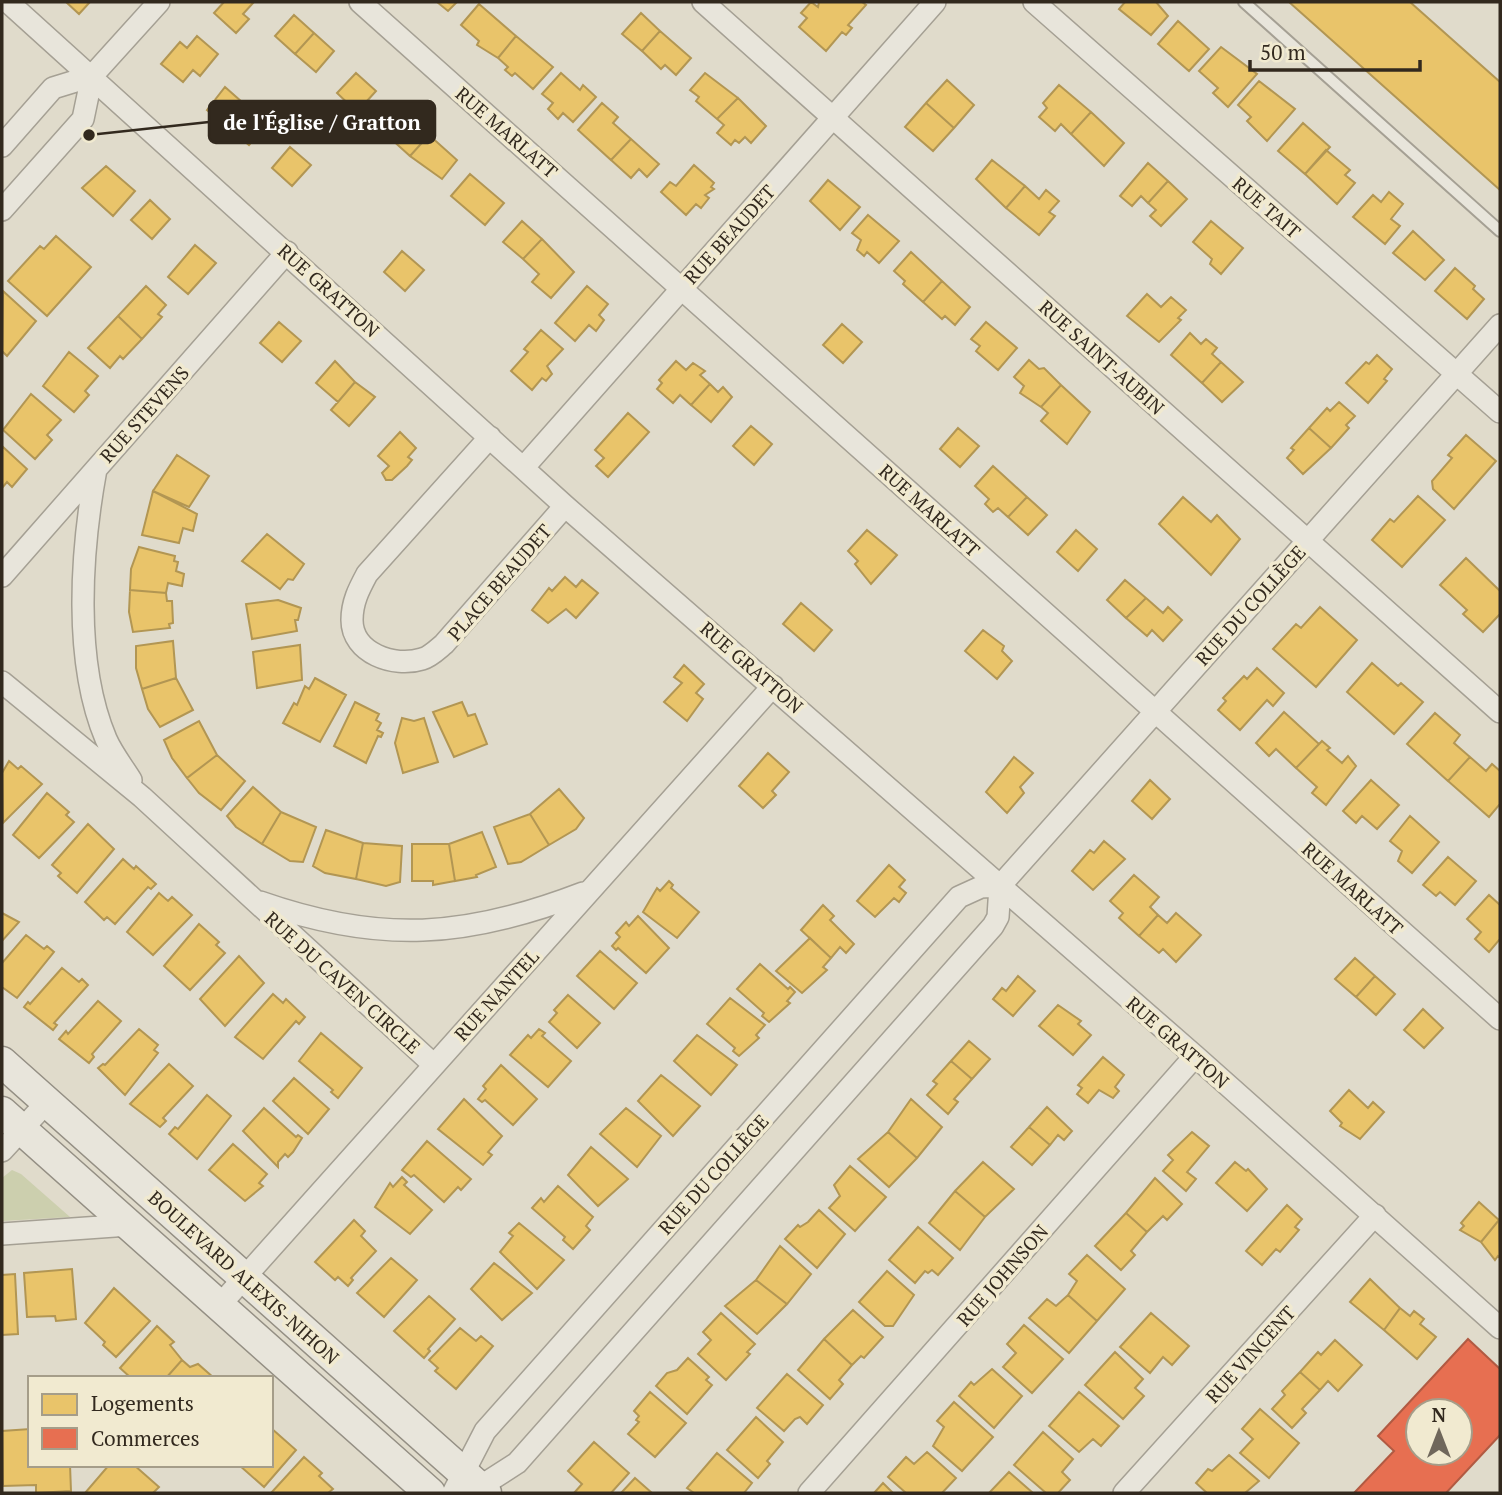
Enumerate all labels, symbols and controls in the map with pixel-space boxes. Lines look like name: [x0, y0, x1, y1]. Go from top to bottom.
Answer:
scale bar: [1250, 28, 1420, 72]
text: 50 m: [1260, 38, 1306, 66]
street label: RUE MARLATT: [451, 81, 563, 183]
callout: de l'Église / Gratton: [209, 101, 435, 143]
text: de l'Église / Gratton: [223, 108, 421, 136]
street label: RUE TAIT: [1228, 171, 1306, 244]
street label: RUE BEAUDET: [678, 179, 780, 289]
street label: RUE GRATTON: [273, 238, 385, 342]
street label: RUE SAINT-AUBIN: [1034, 294, 1170, 420]
street label: RUE STEVENS: [94, 360, 194, 468]
street label: RUE MARLATT: [874, 458, 986, 562]
street label: PLACE BEAUDET: [442, 518, 557, 645]
street label: RUE DU COLLÈGE: [1189, 540, 1311, 670]
street label: RUE GRATTON: [695, 616, 809, 719]
street label: RUE MARLATT: [1297, 836, 1409, 940]
street label: RUE DU CAVEN CIRCLE: [260, 905, 426, 1059]
street label: RUE NANTEL: [448, 944, 544, 1046]
street label: RUE GRATTON: [1121, 991, 1235, 1094]
street label: RUE DU COLLÈGE: [652, 1109, 774, 1239]
street label: BOULEVARD ALEXIS-NIHON: [143, 1185, 345, 1369]
street label: RUE JOHNSON: [951, 1219, 1053, 1331]
street label: RUE VINCENT: [1200, 1300, 1300, 1408]
legend: [28, 1376, 273, 1467]
text: Logements: [91, 1389, 194, 1417]
north arrow: [1404, 1397, 1474, 1467]
text: N: [1432, 1402, 1447, 1427]
text: Commerces: [91, 1424, 200, 1452]

